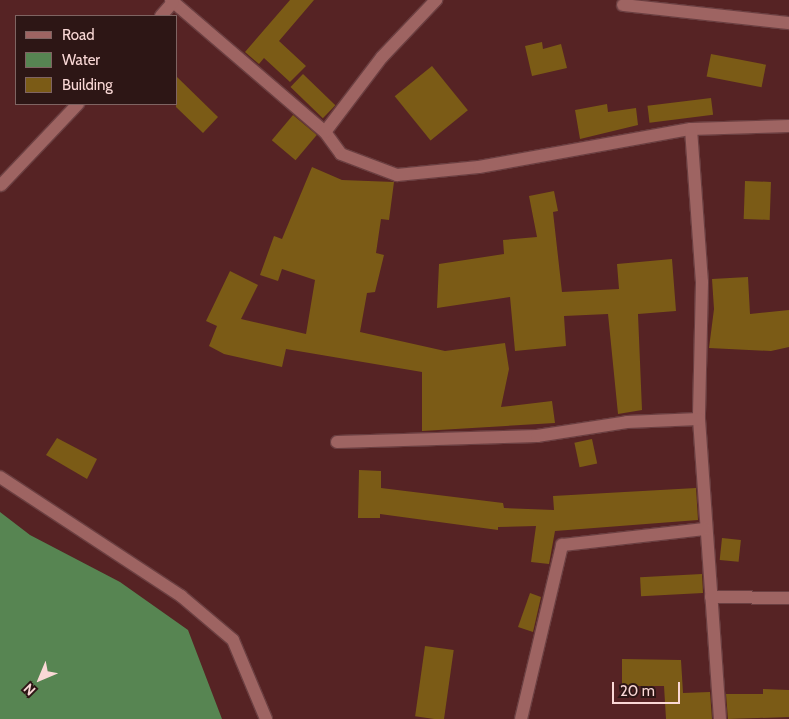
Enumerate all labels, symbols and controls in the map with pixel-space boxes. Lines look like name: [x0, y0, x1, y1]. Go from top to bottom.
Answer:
legend: [15, 15, 178, 105]
text: Road: [62, 26, 95, 44]
text: Water: [62, 51, 100, 69]
text: Building: [62, 76, 113, 94]
north arrow: [15, 654, 65, 704]
scale bar: [614, 672, 682, 704]
text: N: [20, 680, 39, 699]
text: 20 m: [620, 682, 655, 700]

